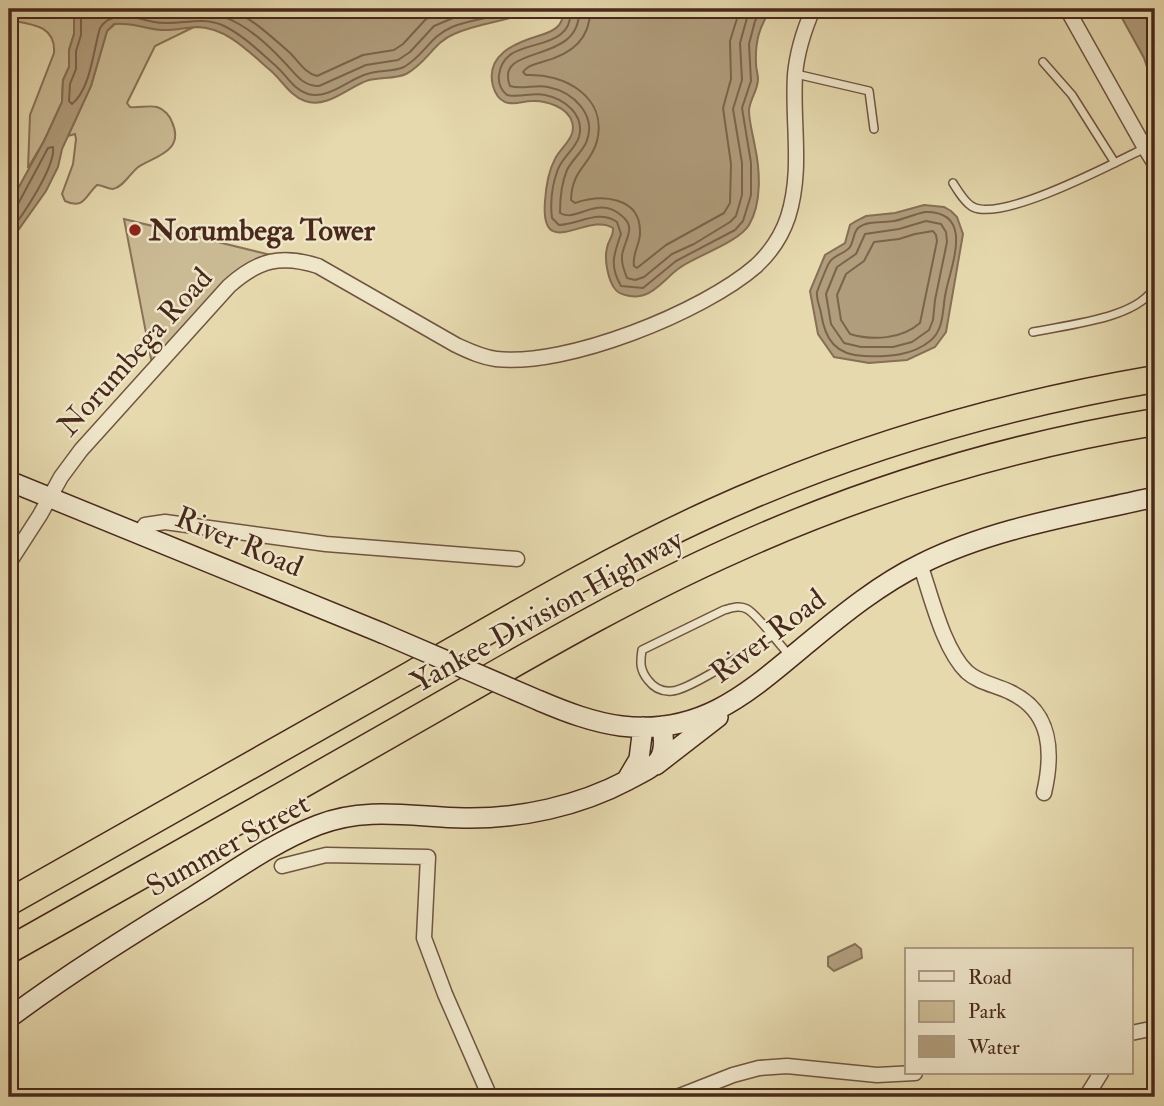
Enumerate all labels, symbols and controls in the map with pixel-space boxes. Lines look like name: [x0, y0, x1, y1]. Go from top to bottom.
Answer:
place label: Norumbega Tower: [148, 212, 376, 249]
marker: Norumbega Tower: [127, 222, 143, 238]
street label: Norumbega Road: [50, 260, 220, 444]
street label: River Road: [170, 499, 308, 585]
street label: Yankee Division Highway: [405, 521, 690, 701]
street label: River Road: [703, 581, 833, 691]
street label: Summer Street: [140, 785, 316, 905]
legend: [905, 948, 1132, 1074]
text: Road: [968, 964, 1013, 991]
text: Park: [968, 998, 1006, 1025]
text: Water: [967, 1034, 1020, 1061]

